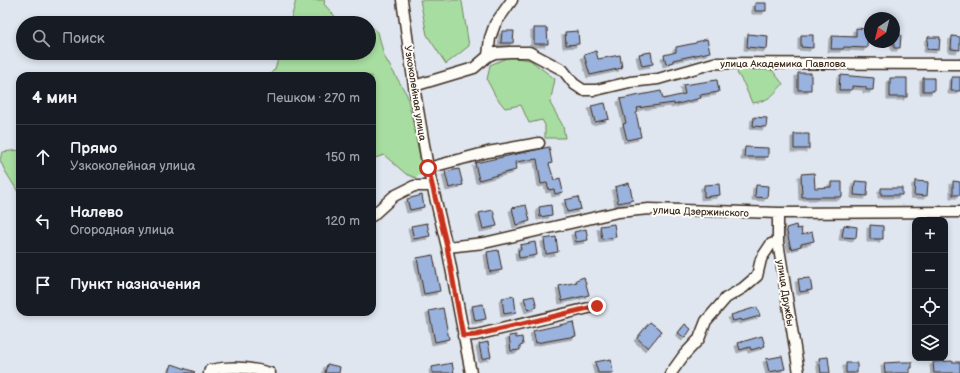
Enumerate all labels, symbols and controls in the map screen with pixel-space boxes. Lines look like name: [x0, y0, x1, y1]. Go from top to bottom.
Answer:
north arrow: [864, 12, 900, 48]
search box: [16, 16, 376, 60]
icon: search: [30, 27, 52, 49]
text: Поиск: [62, 29, 105, 48]
street label: Узкоколейная улица: [402, 45, 428, 142]
street label: улица Академика Павлова: [720, 58, 846, 70]
text: 4 мин: [32, 88, 77, 108]
text: Пешком · 270 m: [267, 90, 360, 106]
text: Прямо: [70, 139, 117, 158]
icon: ahead: [32, 146, 54, 168]
text: 150 m: [326, 149, 360, 165]
text: Узкоколейная улица: [70, 158, 195, 174]
route start: [419, 159, 437, 177]
text: Налево: [70, 203, 123, 222]
street label: улица Дзержинского: [653, 204, 749, 220]
icon: left: [32, 210, 54, 232]
text: 120 m: [325, 213, 360, 229]
map controls: [912, 217, 948, 361]
button: +: [912, 217, 948, 253]
text: Огородная улица: [70, 222, 174, 238]
button: −: [912, 253, 948, 289]
street label: улица Дружбы: [774, 259, 796, 327]
icon: arrive: [32, 274, 54, 296]
text: Пункт назначения: [70, 275, 201, 294]
button: locate: [912, 289, 948, 325]
route end: [588, 297, 606, 315]
button: layers: [912, 325, 948, 361]

